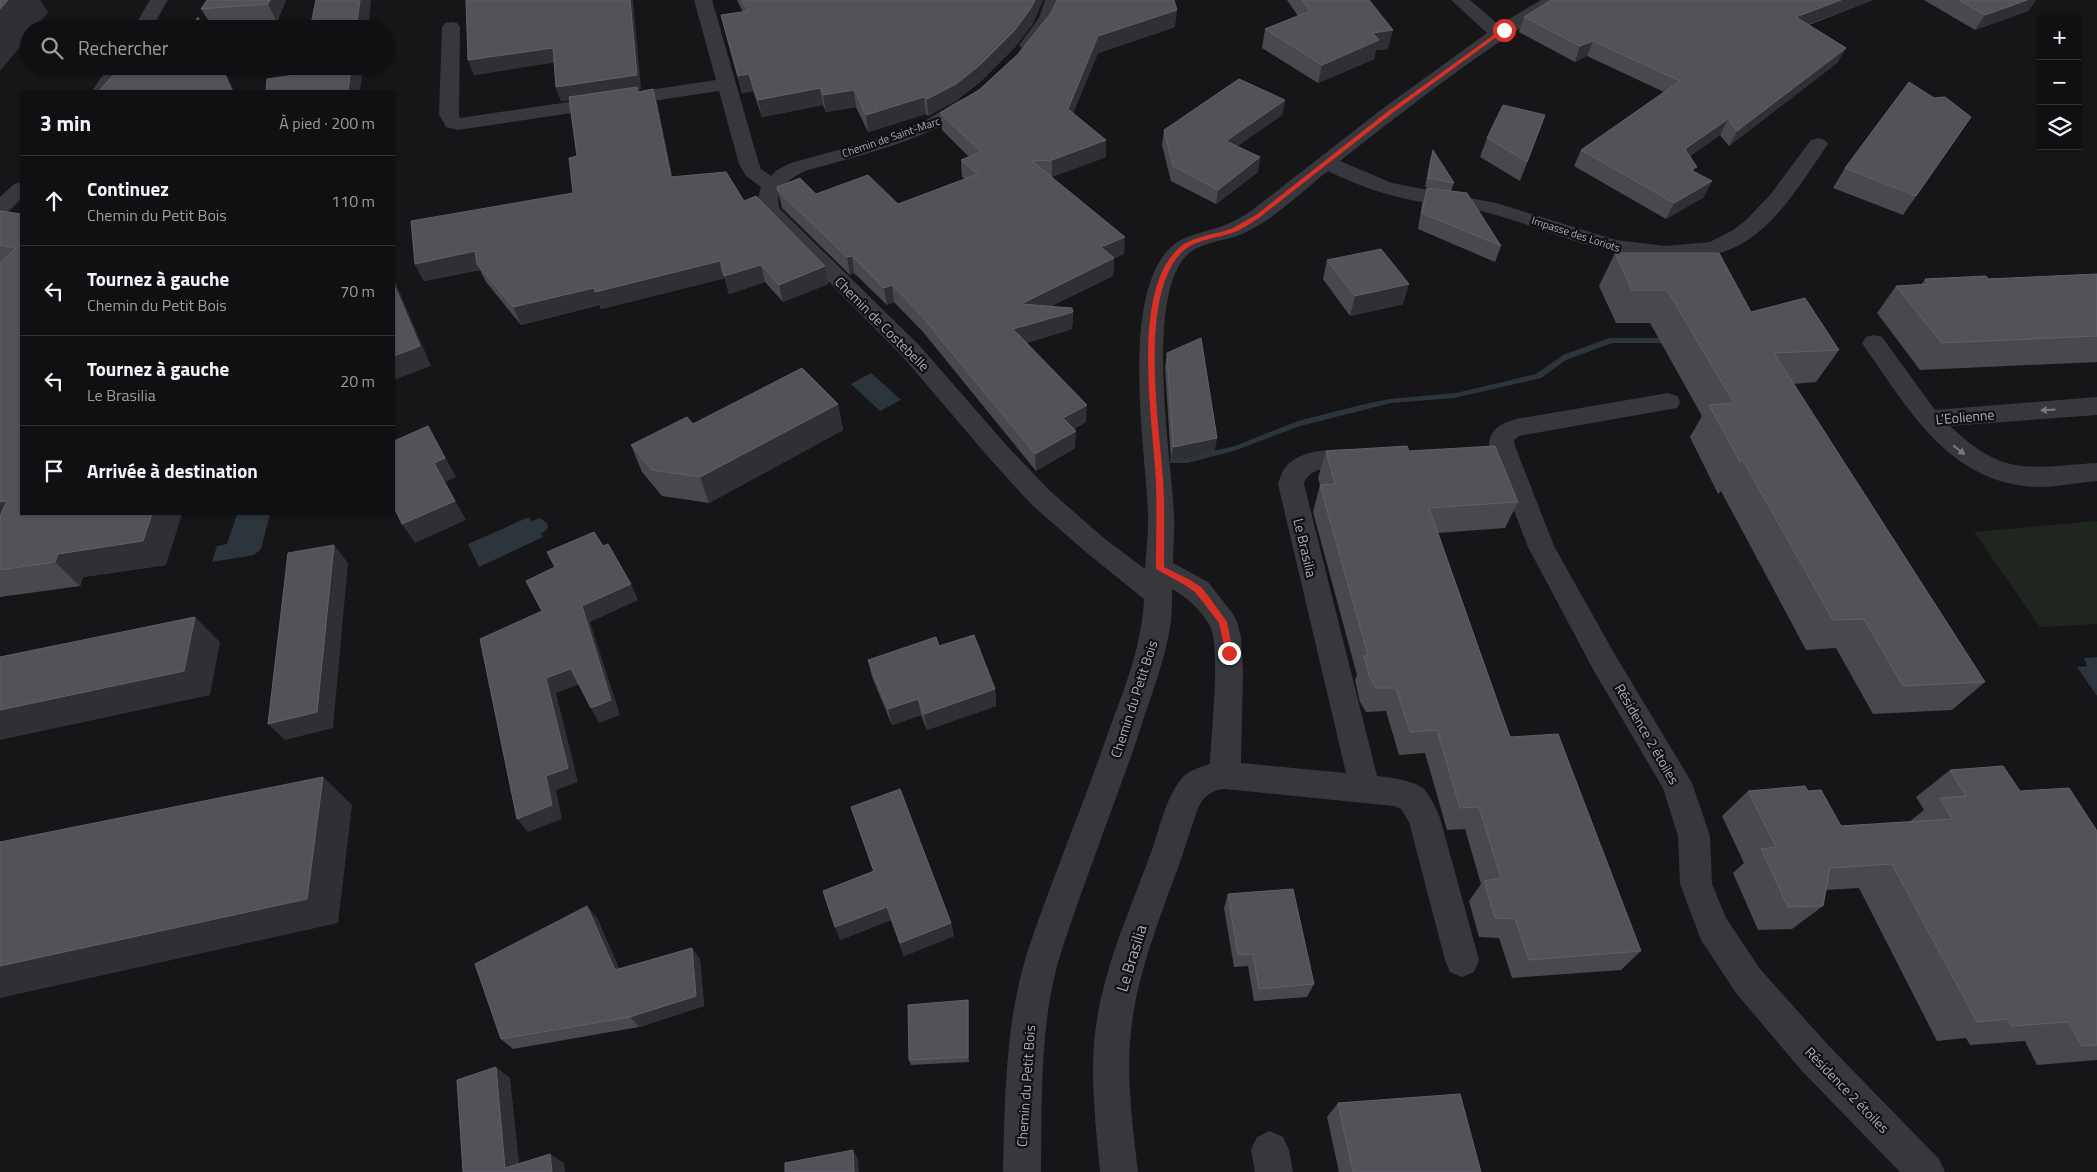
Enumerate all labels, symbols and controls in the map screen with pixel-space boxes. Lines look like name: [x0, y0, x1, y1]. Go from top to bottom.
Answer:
map controls: [2037, 15, 2082, 150]
button: +: [2037, 15, 2082, 60]
route start: [1493, 19, 1516, 42]
search box: [20, 20, 395, 75]
text: Rechercher: [78, 33, 168, 62]
icon: search: [38, 34, 66, 62]
button: −: [2037, 60, 2082, 105]
button: layers: [2037, 105, 2082, 150]
text: 3 min: [40, 107, 91, 139]
text: À pied · 200 m: [279, 111, 375, 135]
street label: Chemin de Saint-Marc: [840, 113, 942, 161]
text: Continuez: [87, 174, 169, 203]
icon: ahead: [40, 187, 68, 215]
text: 110 m: [331, 189, 375, 213]
text: Chemin du Petit Bois: [87, 203, 227, 227]
street label: Impasse des Loriots: [1530, 212, 1622, 256]
text: Tournez à gauche: [87, 264, 229, 293]
street label: Chemin de Costebelle: [830, 272, 934, 376]
icon: left: [40, 277, 68, 305]
text: 70 m: [340, 279, 375, 303]
text: Chemin du Petit Bois: [87, 293, 227, 317]
text: Tournez à gauche: [87, 354, 229, 383]
icon: left: [40, 367, 68, 395]
text: 20 m: [340, 369, 375, 393]
text: Le Brasilia: [87, 383, 156, 407]
street label: L’Eolienne: [1935, 403, 1995, 430]
one-way arrow: [2040, 406, 2056, 414]
one-way arrow: [1952, 444, 1965, 455]
text: Arrivée à destination: [87, 456, 258, 485]
icon: arrive: [40, 457, 68, 485]
street label: Le Brasilia: [1288, 516, 1322, 580]
street label: Chemin du Petit Bois: [1105, 637, 1162, 760]
route end: [1218, 642, 1241, 665]
street label: Résidence 2 étoiles: [1610, 679, 1685, 788]
street label: Le Brasilia: [1109, 922, 1153, 994]
street label: Chemin du Petit Bois: [1011, 1024, 1040, 1148]
street label: Résidence 2 étoiles: [1800, 1042, 1894, 1138]

